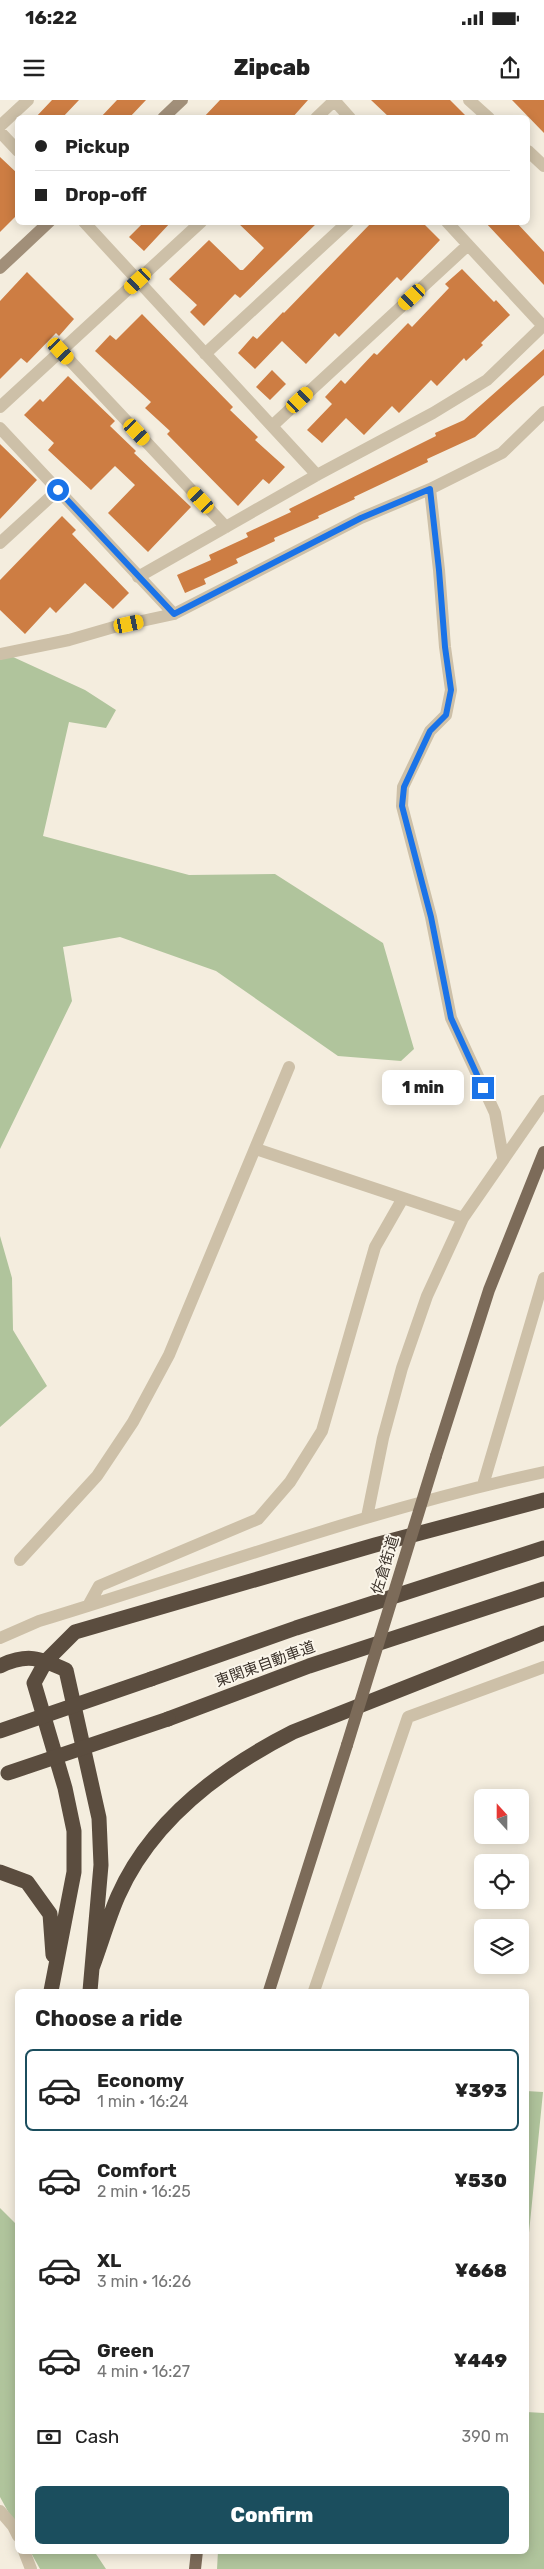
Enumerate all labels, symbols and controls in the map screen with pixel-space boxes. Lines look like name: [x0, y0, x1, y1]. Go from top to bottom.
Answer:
text: 16:22: [25, 6, 77, 29]
icon: menu: [20, 54, 48, 82]
text: Zipcab: [234, 54, 310, 81]
icon: share: [496, 54, 524, 82]
text: Pickup: [65, 135, 130, 158]
text: Drop-off: [65, 183, 147, 206]
car: [121, 265, 154, 297]
car: [395, 281, 428, 313]
car: [45, 335, 76, 367]
car: [283, 384, 316, 416]
car: [121, 416, 152, 448]
route start: [47, 479, 69, 501]
car: [185, 484, 216, 516]
car: [112, 614, 145, 634]
callout: 1 min: [383, 1070, 466, 1106]
route end: [472, 1077, 494, 1099]
text: 1 min: [402, 1078, 444, 1097]
street label: 佐倉街道: [368, 1534, 402, 1596]
street label: 東関東自動車道: [213, 1638, 317, 1690]
north arrow: [474, 1789, 529, 1844]
map controls: [474, 1789, 529, 1974]
button: locate: [474, 1854, 529, 1909]
button: layers: [474, 1919, 529, 1974]
text: Choose a ride: [35, 2005, 182, 2032]
icon: car: [37, 2068, 82, 2113]
text: Economy: [97, 2069, 184, 2092]
text: ¥393: [455, 2079, 507, 2102]
text: 1 min · 16:24: [97, 2092, 188, 2111]
icon: car: [37, 2158, 82, 2203]
text: Comfort: [97, 2159, 177, 2182]
text: ¥530: [454, 2169, 507, 2192]
text: 2 min · 16:25: [97, 2182, 191, 2201]
icon: car: [37, 2248, 82, 2293]
text: XL: [97, 2249, 121, 2272]
text: ¥668: [455, 2259, 507, 2282]
text: 3 min · 16:26: [97, 2272, 191, 2291]
icon: car: [37, 2338, 82, 2383]
text: Green: [97, 2339, 154, 2362]
text: ¥449: [454, 2349, 507, 2372]
text: 4 min · 16:27: [97, 2362, 190, 2381]
icon: cash: [35, 2423, 63, 2451]
text: Cash: [75, 2425, 119, 2448]
text: 390 m: [462, 2427, 509, 2446]
button: Confirm: [35, 2486, 509, 2544]

